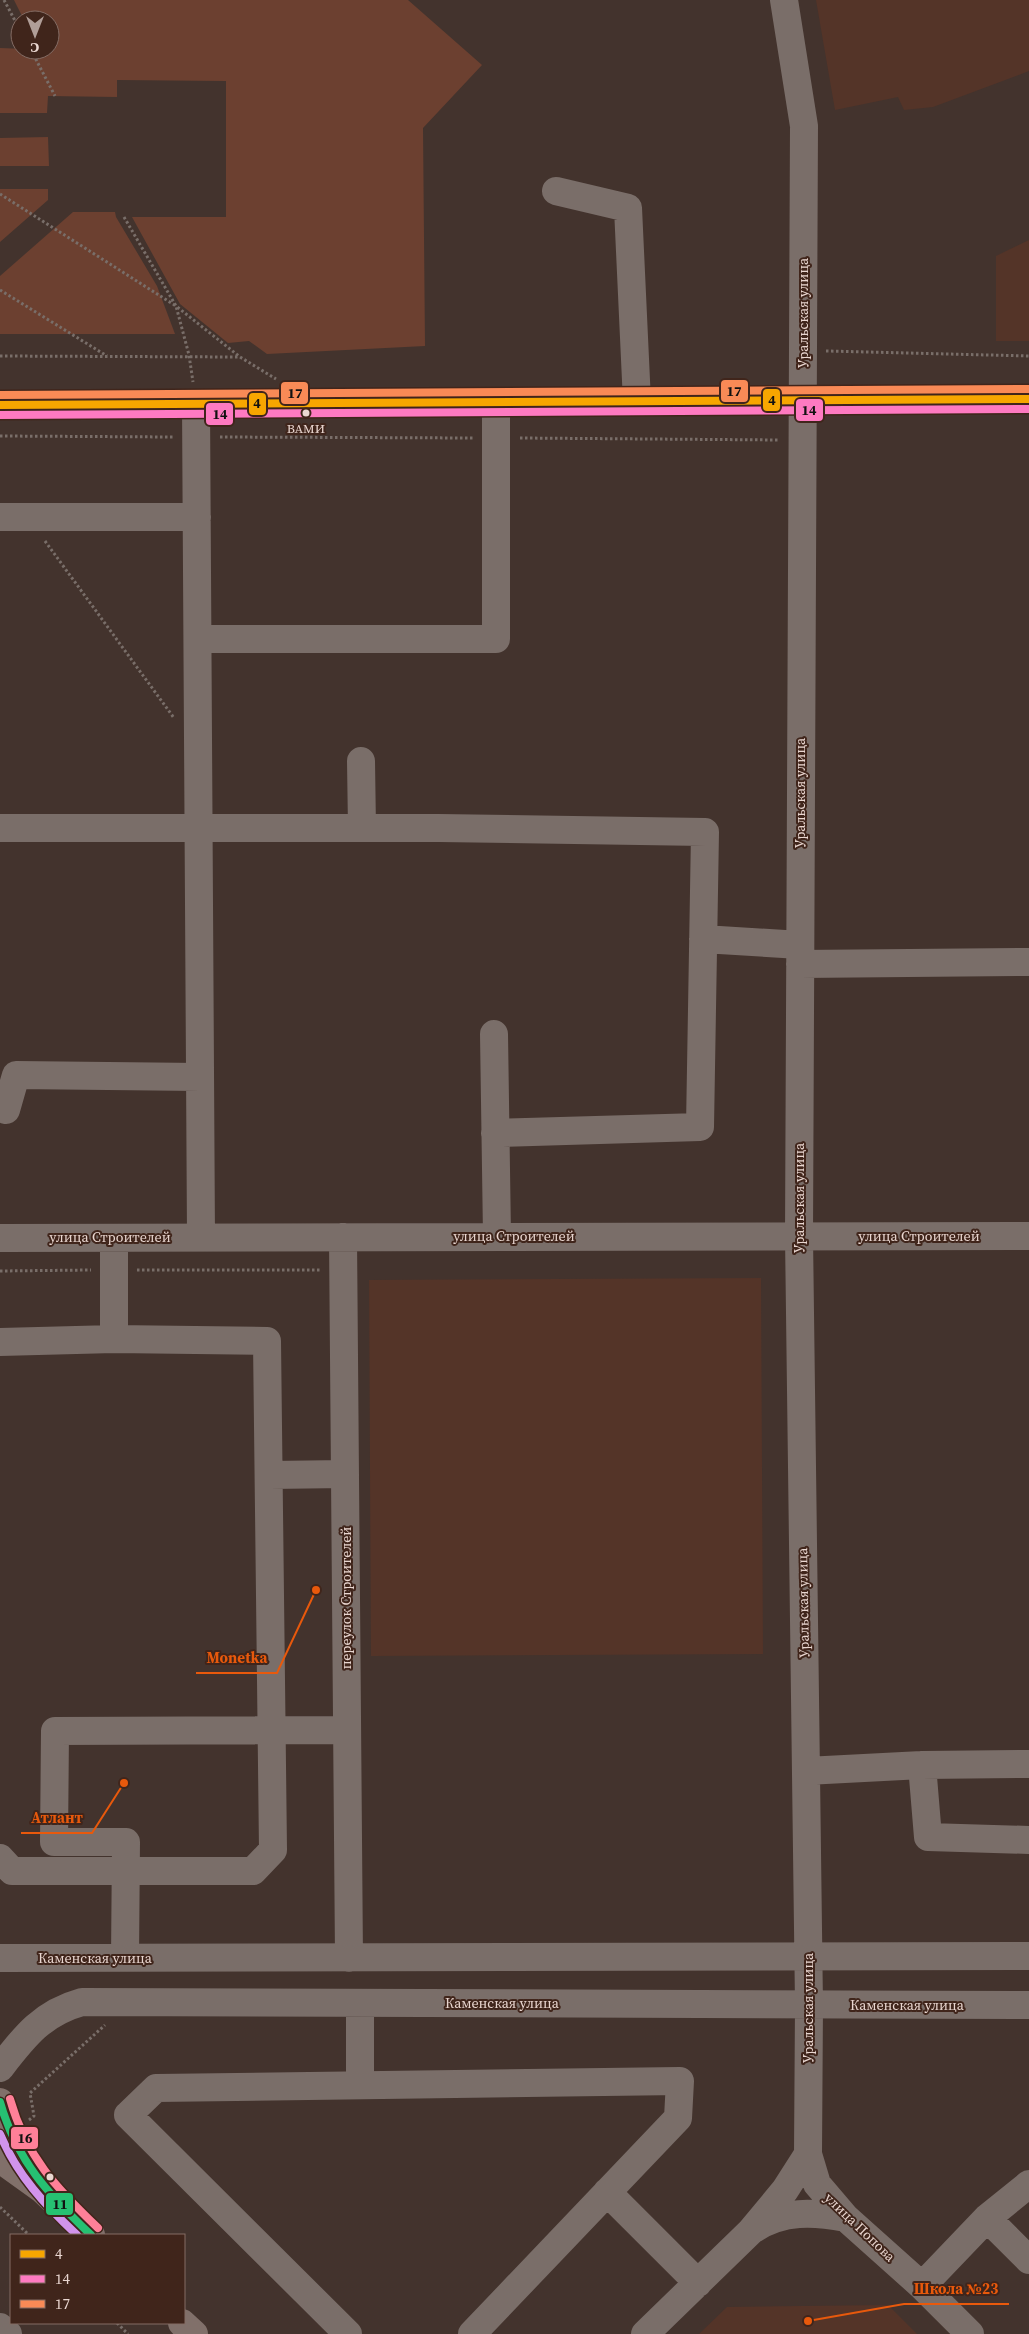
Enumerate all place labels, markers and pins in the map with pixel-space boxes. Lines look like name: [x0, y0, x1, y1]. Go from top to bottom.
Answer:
marker: ВАМИ: [301, 408, 311, 418]
place label: ВАМИ: [287, 420, 325, 437]
callout: Monetka: [196, 1643, 277, 1673]
callout: Атлант: [21, 1803, 92, 1833]
unlabelled marker: [45, 2172, 55, 2182]
callout: Школа №23: [904, 2274, 1009, 2304]

